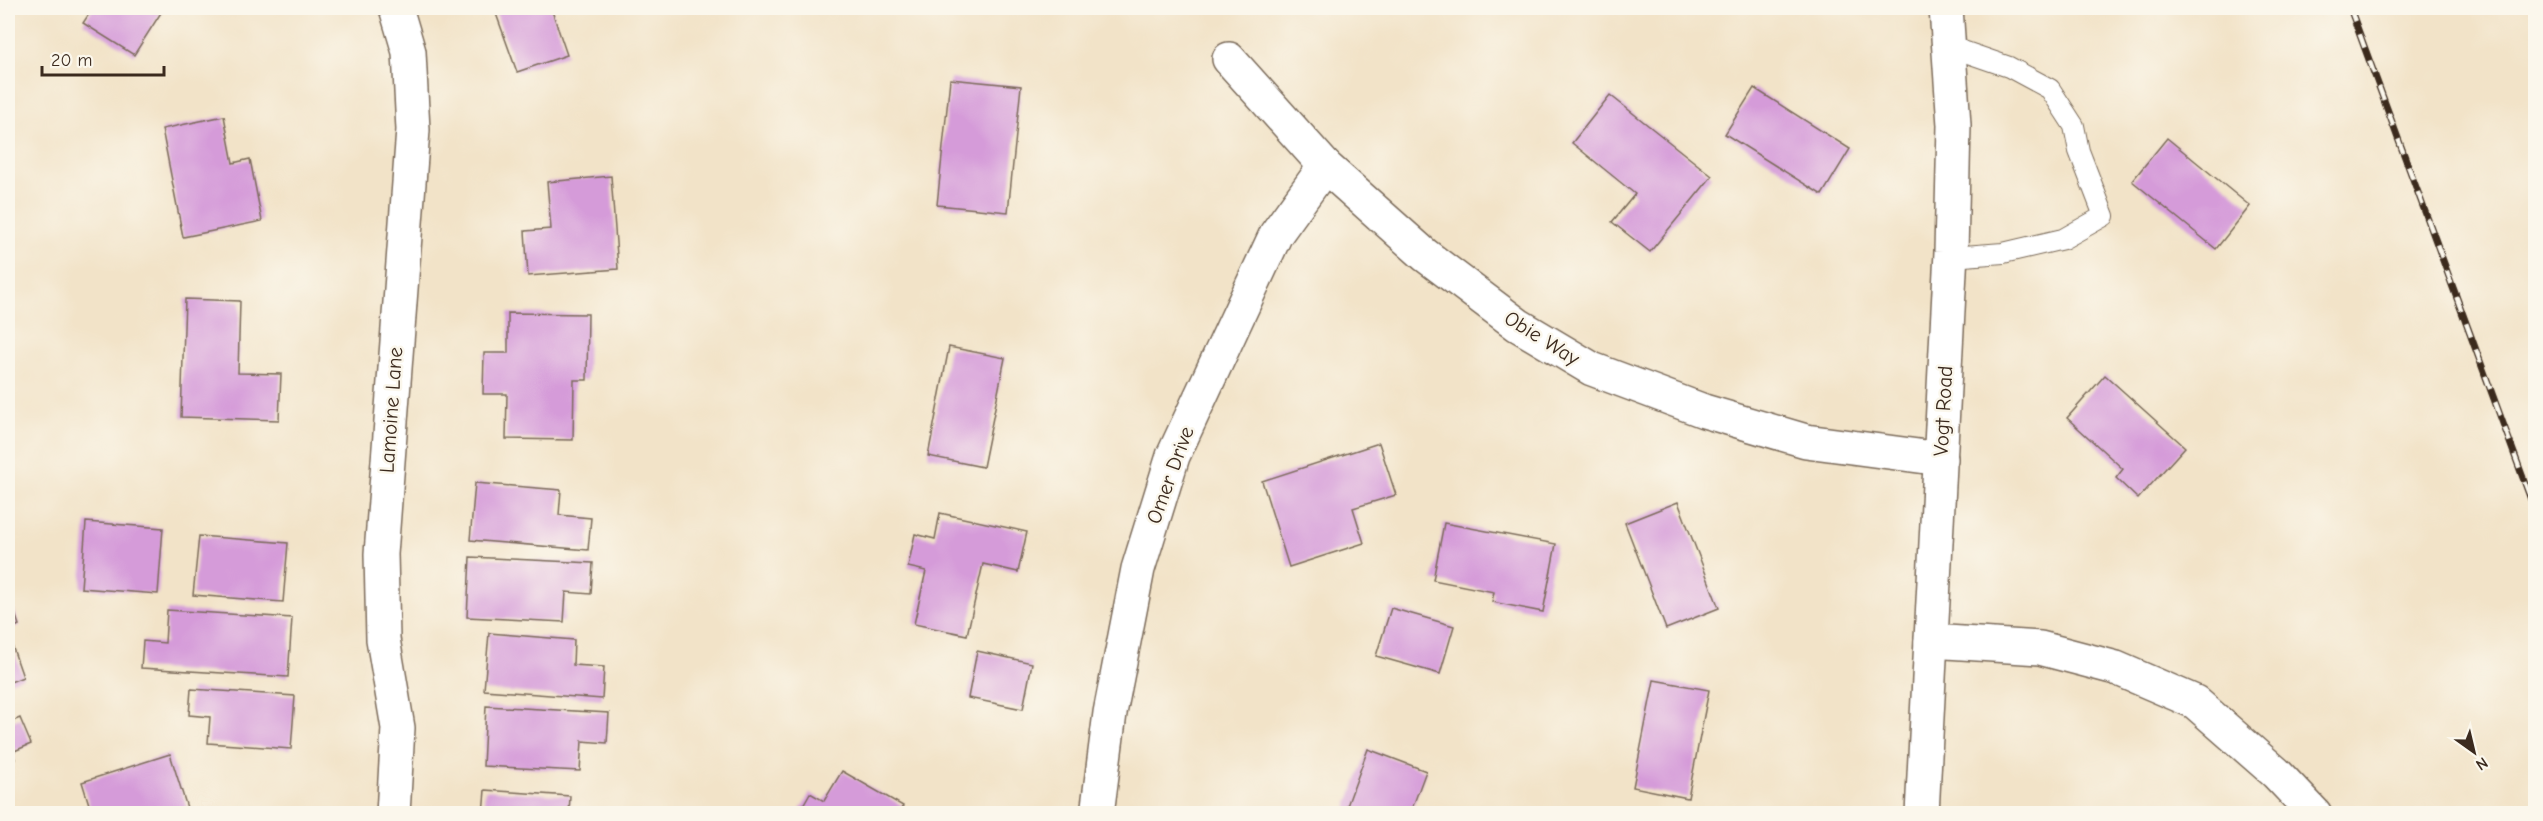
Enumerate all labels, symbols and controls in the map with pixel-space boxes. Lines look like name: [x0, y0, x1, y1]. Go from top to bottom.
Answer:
scale bar: [42, 39, 164, 77]
text: 20 m: [51, 50, 92, 71]
street label: Obie Way: [1500, 306, 1585, 371]
street label: Lamoine Lane: [375, 346, 407, 474]
street label: Vogt Road: [1929, 365, 1957, 457]
street label: Omer Drive: [1141, 423, 1199, 527]
north arrow: [2444, 722, 2504, 782]
text: N: [2472, 753, 2491, 774]

